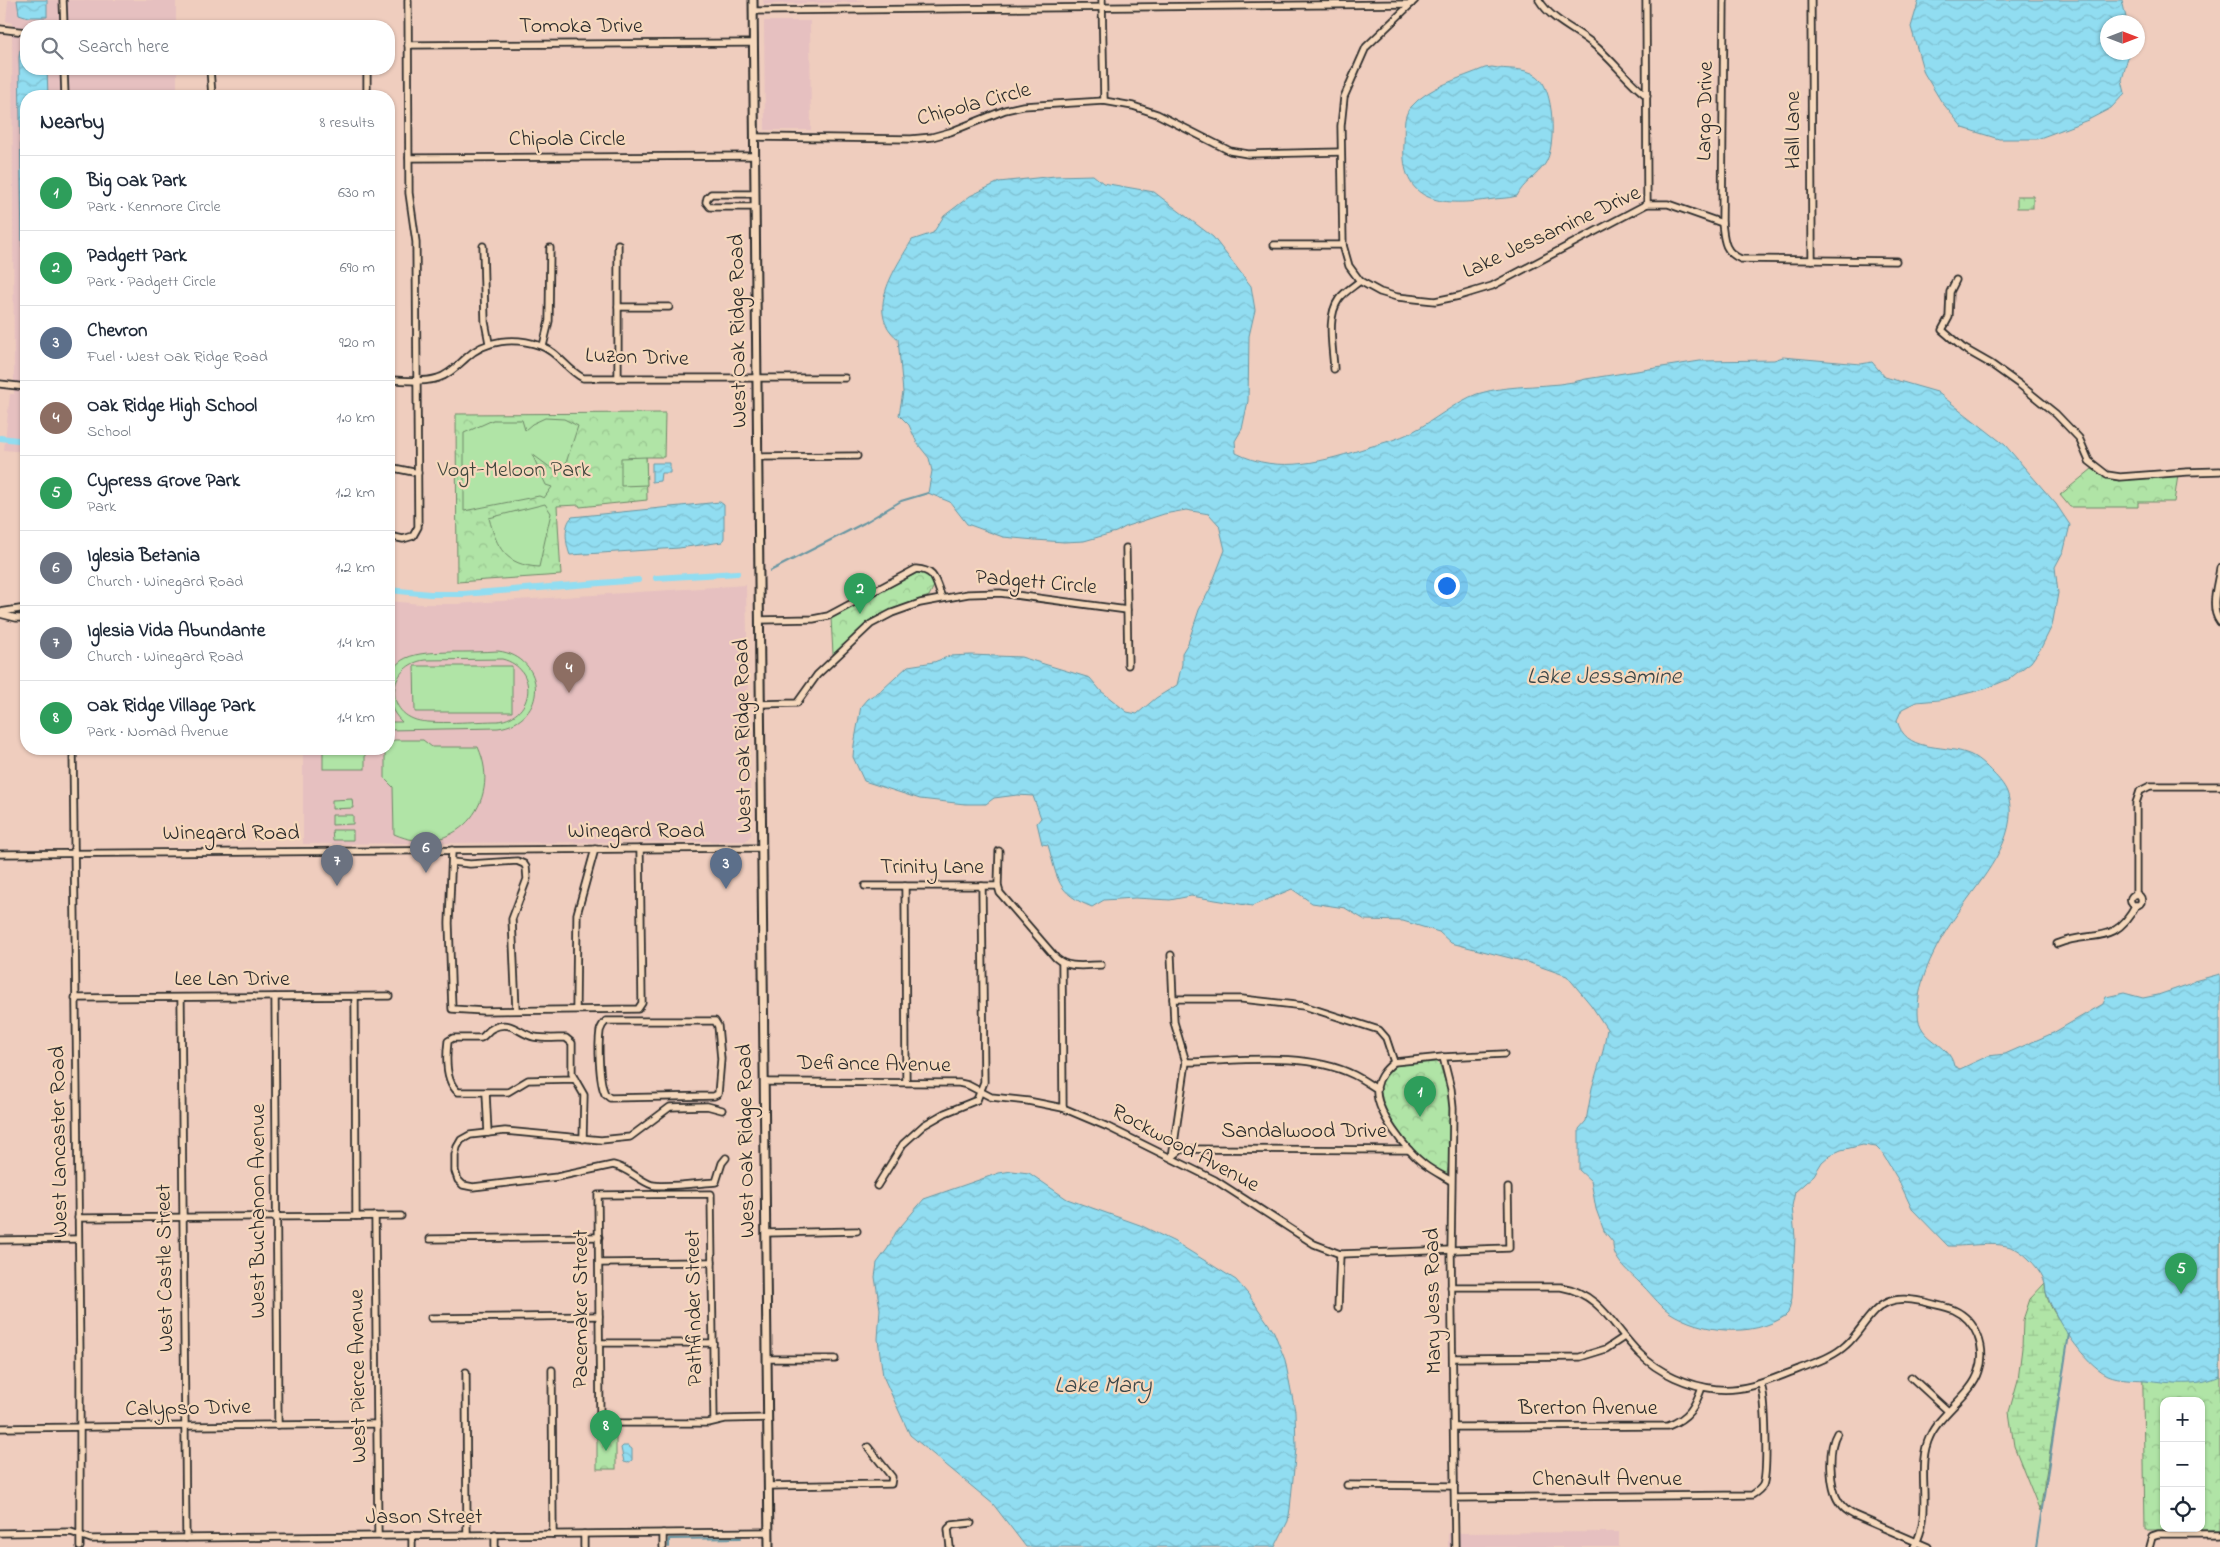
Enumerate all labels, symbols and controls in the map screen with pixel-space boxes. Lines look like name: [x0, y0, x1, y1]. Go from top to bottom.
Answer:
street label: Tomoka Drive: [519, 11, 643, 43]
north arrow: [2100, 15, 2145, 60]
search box: [20, 20, 395, 75]
icon: search: [38, 34, 66, 62]
text: Search here: [78, 34, 169, 61]
street label: Largo Drive: [1689, 61, 1724, 161]
street label: Chipola Circle: [914, 74, 1035, 136]
street label: Hall Lane: [1778, 91, 1810, 169]
text: Nearby: [40, 108, 104, 138]
text: 8 results: [319, 111, 375, 135]
street label: Chipola Circle: [509, 124, 625, 156]
text: Big Oak Park: [87, 168, 187, 195]
street label: Lake Jessamine Drive: [1458, 178, 1646, 288]
text: 1: [53, 181, 59, 205]
text: 630 m: [338, 181, 375, 205]
text: Park · Kenmore Circle: [87, 195, 221, 219]
street label: West Oak Ridge Road: [721, 234, 758, 428]
text: Padgett Park: [87, 243, 187, 270]
text: 2: [52, 256, 60, 280]
text: 690 m: [340, 256, 375, 280]
text: Park · Padgett Circle: [87, 270, 216, 294]
text: Chevron: [87, 318, 147, 345]
text: 3: [53, 331, 59, 355]
text: 920 m: [339, 331, 375, 355]
street label: Luzon Drive: [585, 340, 689, 376]
text: Fuel · West Oak Ridge Road: [87, 345, 268, 369]
text: Oak Ridge High School: [87, 393, 257, 420]
text: 4: [53, 406, 59, 430]
text: 1.0 km: [336, 406, 375, 430]
text: School: [87, 420, 131, 444]
park label: Vogt-Meloon Park: [436, 455, 591, 488]
text: Cypress Grove Park: [87, 468, 240, 495]
text: 5: [51, 481, 61, 505]
text: 1.2 km: [335, 481, 375, 505]
text: Park: [87, 495, 116, 519]
text: Iglesia Betania: [87, 543, 200, 570]
text: 6: [52, 556, 60, 580]
text: 1.2 km: [335, 556, 375, 580]
street label: Padgett Circle: [974, 562, 1098, 605]
text: Church · Winegard Road: [87, 570, 243, 594]
pin: 2: [844, 573, 876, 614]
your location: [1434, 573, 1460, 599]
text: Iglesia Vida Abundante: [87, 618, 265, 645]
text: 7: [53, 631, 59, 655]
text: 1.4 km: [337, 631, 375, 655]
street label: West Oak Ridge Road: [726, 639, 763, 833]
text: Church · Winegard Road: [87, 645, 243, 669]
pin: 4: [553, 652, 585, 693]
water label: Lake Jessamine: [1527, 660, 1682, 695]
text: Oak Ridge Village Park: [87, 693, 255, 720]
text: 8: [53, 706, 59, 730]
text: 1.4 km: [337, 706, 375, 730]
text: Park · Nomad Avenue: [87, 720, 228, 744]
street label: Winegard Road: [567, 816, 705, 849]
street label: Winegard Road: [162, 818, 300, 851]
pin: 6: [410, 832, 442, 873]
pin: 7: [321, 845, 353, 886]
pin: 3: [710, 848, 742, 889]
street label: Trinity Lane: [880, 852, 984, 885]
street label: Lee Lan Drive: [174, 964, 290, 996]
street label: West Oak Ridge Road: [729, 1044, 766, 1238]
street label: West Lancaster Road: [42, 1046, 78, 1238]
street label: Defiance Avenue: [796, 1048, 951, 1082]
pin: 1: [1404, 1076, 1436, 1117]
street label: Rockwood Avenue: [1105, 1096, 1265, 1202]
street label: West Buchanon Avenue: [243, 1103, 275, 1318]
street label: Sandalwood Drive: [1221, 1116, 1387, 1148]
street label: West Castle Street: [149, 1183, 183, 1352]
street label: Mary Jess Road: [1417, 1228, 1452, 1374]
street label: Pacemaker Street: [566, 1229, 598, 1389]
street label: Pathfinder Street: [678, 1229, 712, 1386]
pin: 5: [2165, 1253, 2197, 1294]
street label: West Pierce Avenue: [341, 1289, 377, 1463]
water label: Lake Mary: [1054, 1369, 1152, 1404]
street label: Calypso Drive: [125, 1392, 251, 1427]
street label: Brerton Avenue: [1517, 1393, 1658, 1425]
map controls: [2160, 1397, 2205, 1532]
button: +: [2160, 1397, 2205, 1442]
pin: 8: [590, 1410, 622, 1451]
button: −: [2160, 1442, 2205, 1487]
street label: Chenault Avenue: [1532, 1464, 1682, 1496]
button: locate: [2160, 1487, 2205, 1532]
street label: Jason Street: [365, 1502, 483, 1534]

